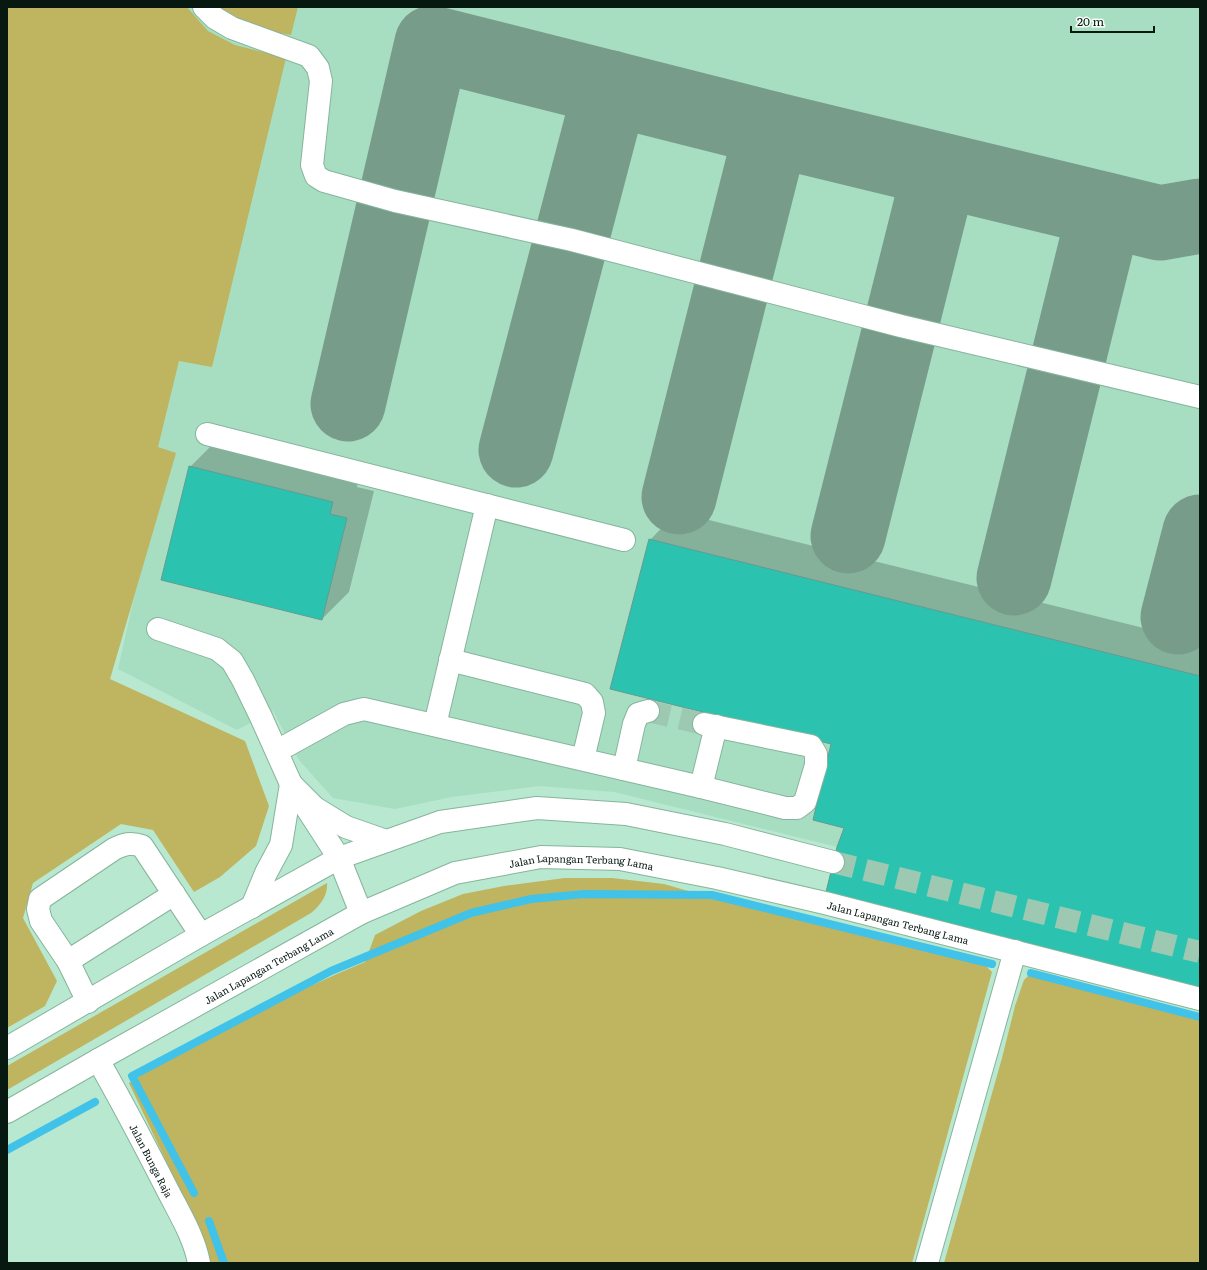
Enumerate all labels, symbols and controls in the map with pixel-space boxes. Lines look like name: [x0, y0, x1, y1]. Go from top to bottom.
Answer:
scale bar: [1071, 8, 1154, 34]
text: 20 m: [1077, 12, 1104, 30]
street label: Jalan Lapangan Terbang Lama: [508, 849, 655, 873]
street label: Jalan Lapangan Terbang Lama: [826, 896, 971, 947]
street label: Jalan Lapangan Terbang Lama: [201, 922, 336, 1007]
street label: Jalan Bunga Raja: [127, 1121, 178, 1200]

